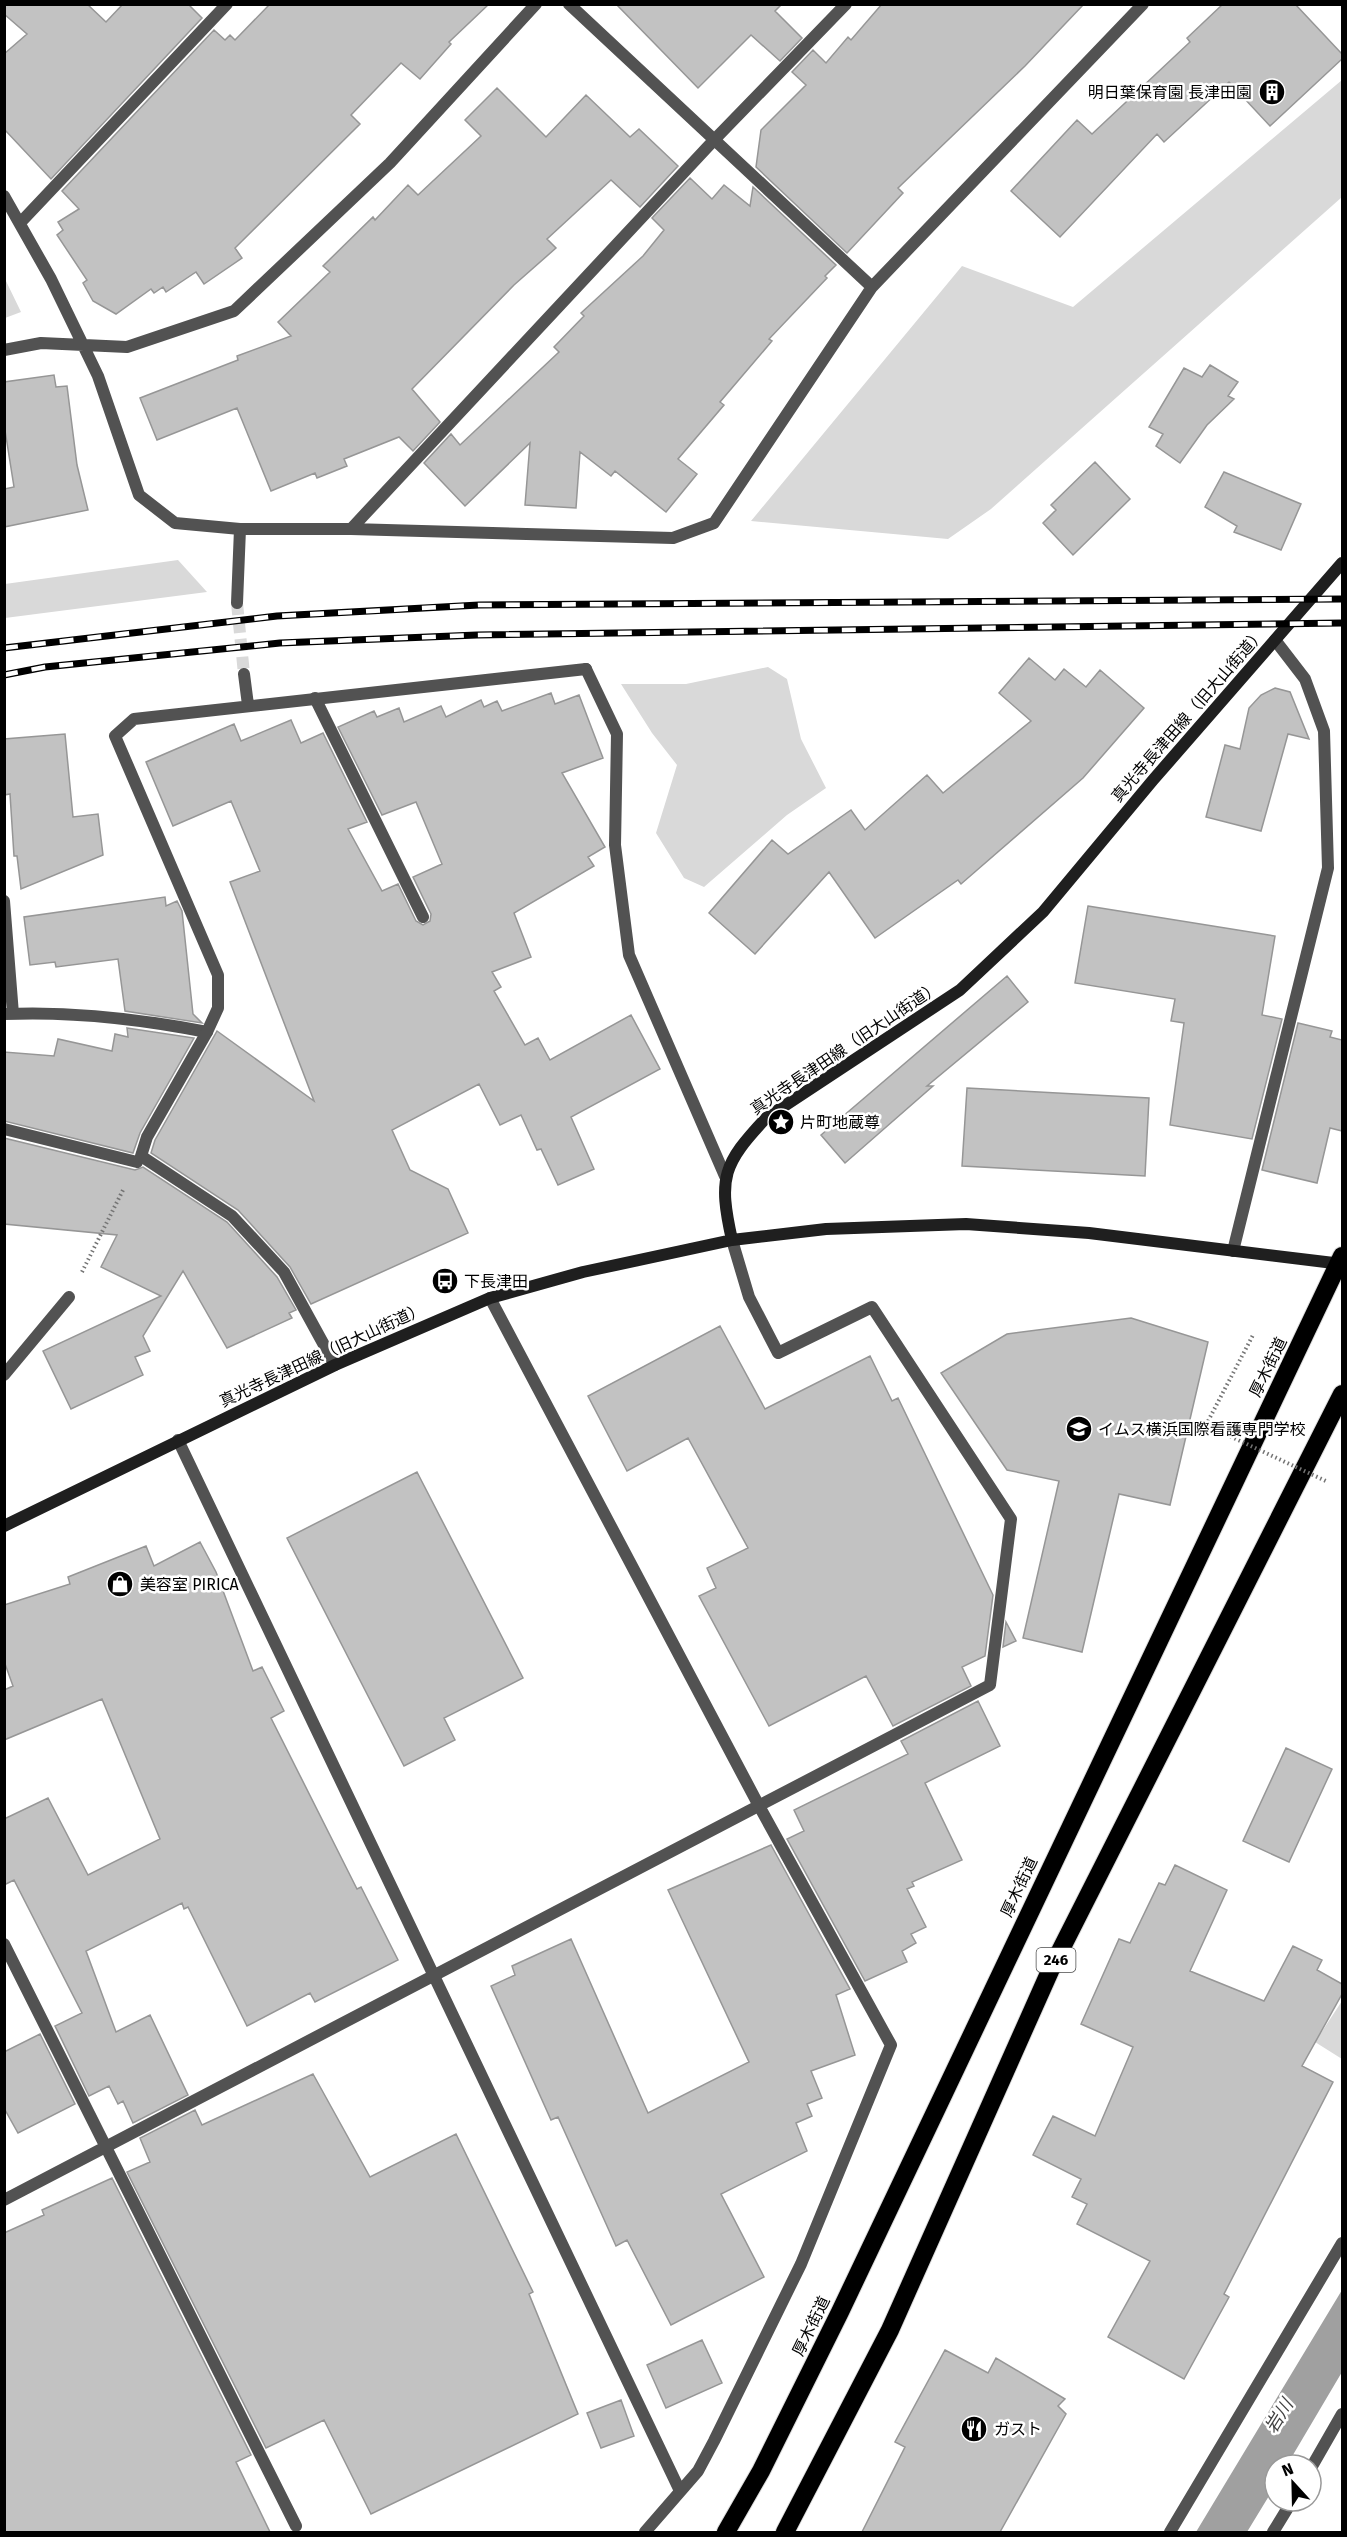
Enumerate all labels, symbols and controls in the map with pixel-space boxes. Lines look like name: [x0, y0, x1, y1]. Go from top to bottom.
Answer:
building icon: 明日葉保育園 長津田園: [1257, 77, 1287, 107]
place label: 明日葉保育園 長津田園: [1088, 83, 1252, 102]
street label: 真光寺長津田線（旧大山街道）: [1107, 624, 1269, 806]
street label: 真光寺長津田線（旧大山街道）: [747, 977, 943, 1119]
place icon: 片町地蔵尊: [766, 1107, 796, 1137]
place label: 片町地蔵尊: [800, 1113, 880, 1132]
bus stop icon: 下長津田: [430, 1266, 460, 1296]
place label: 下長津田: [464, 1272, 528, 1291]
street label: 真光寺長津田線（旧大山街道）: [216, 1299, 428, 1411]
street label: 厚木街道: [1245, 1334, 1291, 1400]
school or university icon: イムス横浜国際看護専門学校: [1064, 1414, 1094, 1444]
place label: イムス横浜国際看護専門学校: [1098, 1420, 1306, 1439]
shop icon: 美容室 PIRICA: [105, 1569, 135, 1599]
place label: 美容室 PIRICA: [140, 1575, 240, 1594]
street label: 厚木街道: [997, 1854, 1041, 1920]
road number: 246: [1036, 1948, 1076, 1972]
street label: 厚木街道: [788, 2293, 834, 2359]
water label: 岩川: [1260, 2393, 1299, 2437]
restaurant icon: ガスト: [959, 2414, 989, 2444]
place label: ガスト: [994, 2420, 1042, 2439]
north arrow: [1263, 2453, 1323, 2513]
text: N: [1279, 2459, 1296, 2480]

